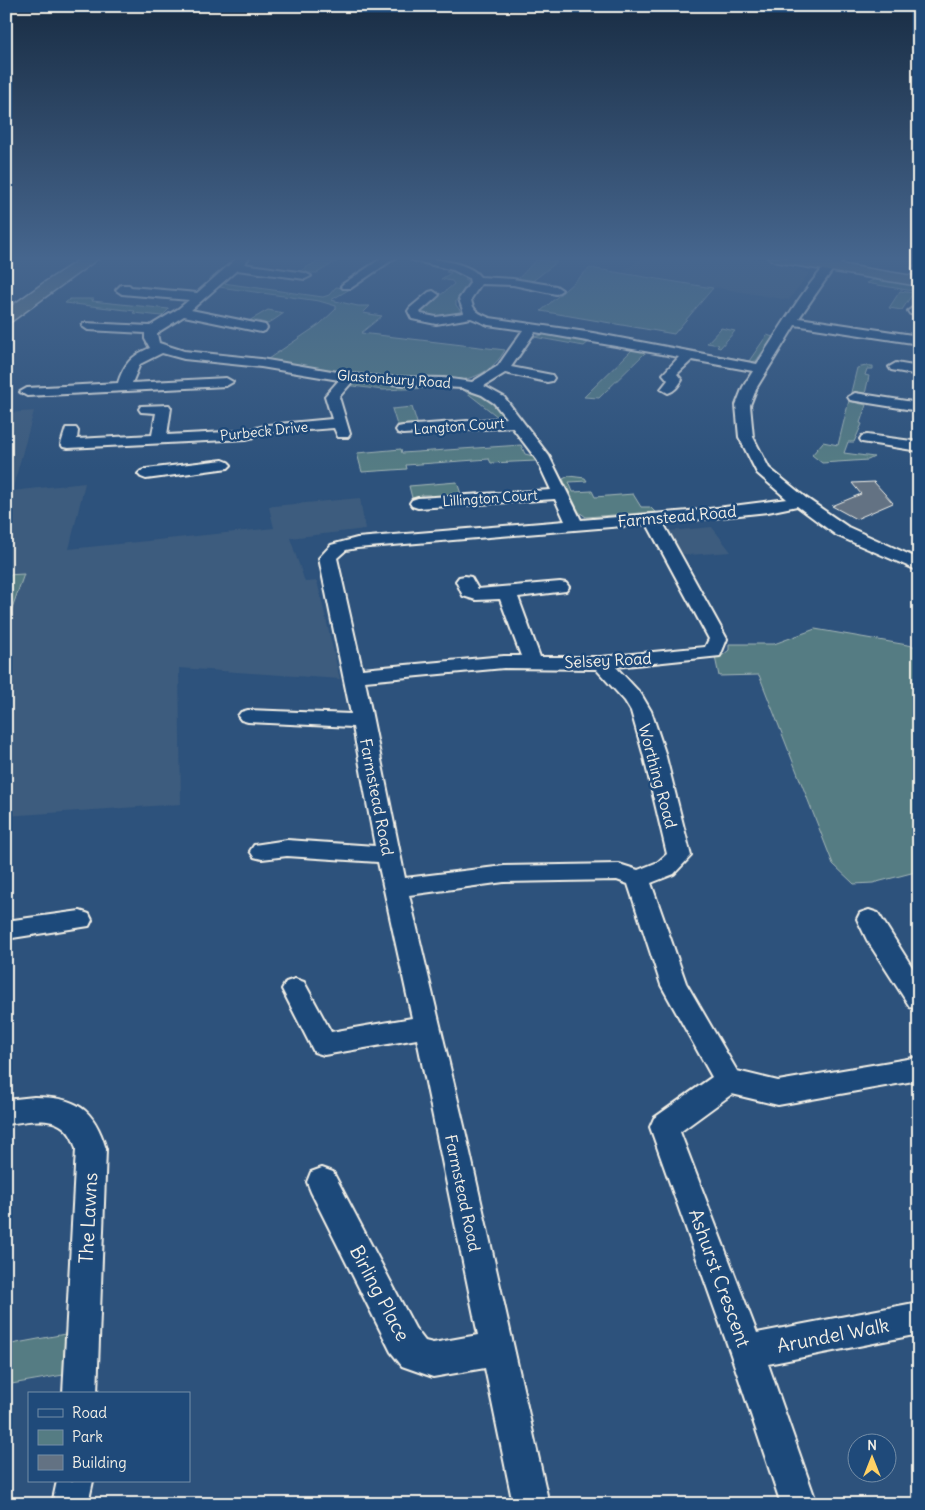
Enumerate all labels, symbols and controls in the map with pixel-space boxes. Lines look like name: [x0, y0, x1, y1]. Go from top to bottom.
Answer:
street label: Glastonbury Road: [336, 366, 452, 392]
street label: Langton Court: [413, 414, 505, 438]
street label: Purbeck Drive: [219, 417, 309, 445]
street label: Lillington Court: [442, 486, 539, 510]
street label: Farmstead Road: [617, 501, 737, 531]
street label: Selsey Road: [564, 648, 652, 672]
street label: Worthing Road: [634, 722, 682, 830]
street label: Farmstead Road: [356, 737, 398, 857]
street label: Farmstead Road: [441, 1133, 485, 1253]
street label: The Lawns: [74, 1172, 102, 1264]
street label: Ashurst Crescent: [684, 1206, 756, 1350]
street label: Birling Place: [345, 1241, 415, 1345]
street label: Arundel Walk: [775, 1312, 891, 1358]
legend: [28, 1392, 190, 1482]
text: Road: [72, 1403, 107, 1422]
text: Park: [72, 1427, 103, 1446]
north arrow: [848, 1432, 898, 1482]
text: N: [867, 1436, 877, 1454]
text: Building: [72, 1453, 127, 1472]

